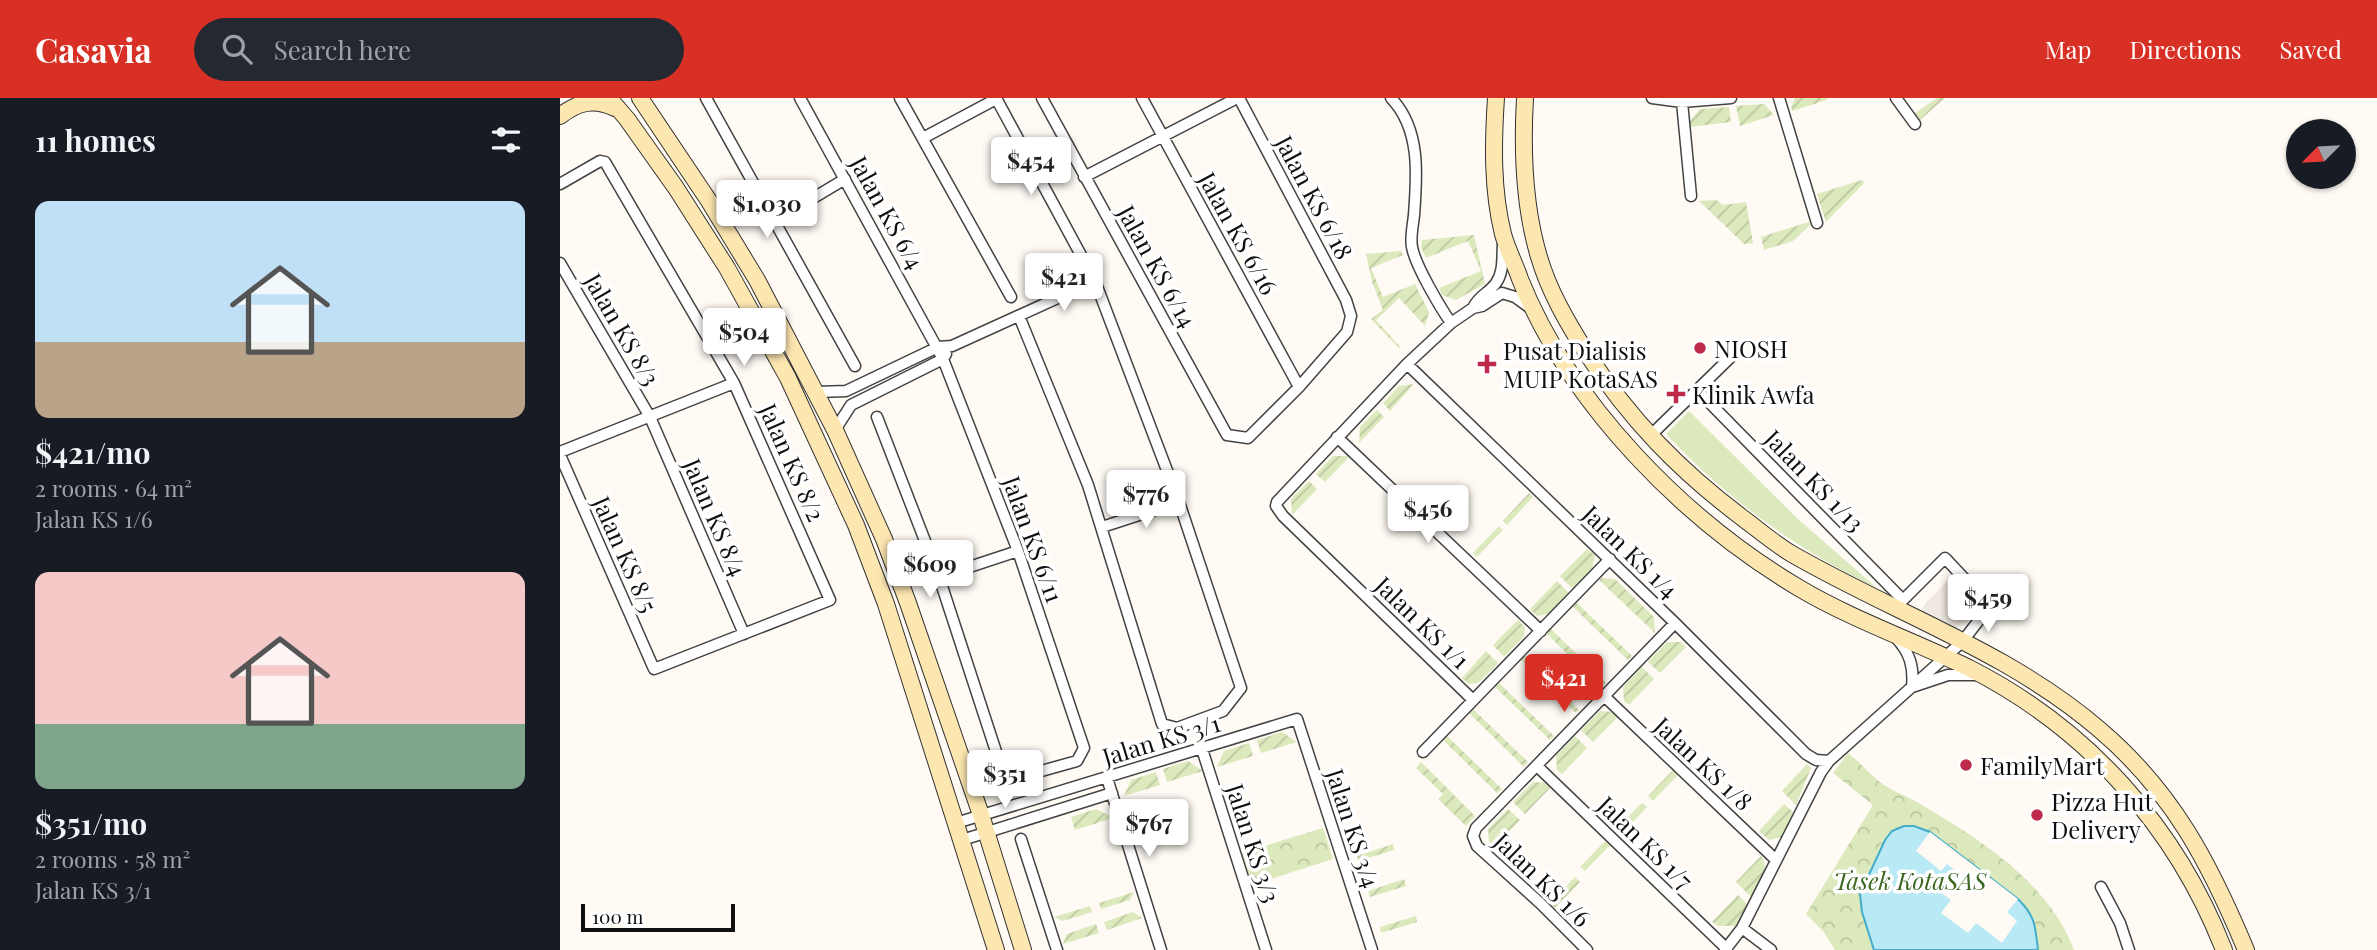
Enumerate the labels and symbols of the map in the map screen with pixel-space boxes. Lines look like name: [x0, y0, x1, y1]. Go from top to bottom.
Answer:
north arrow: [2286, 119, 2356, 189]
street label: Jalan KS 6/18: [1269, 129, 1361, 264]
pin: $454: [990, 138, 1072, 197]
street label: Jalan KS 6/4: [843, 149, 932, 274]
street label: Jalan KS 6/16: [1192, 165, 1286, 300]
pin: $1,030: [710, 180, 824, 240]
street label: Jalan KS 6/14: [1111, 198, 1205, 333]
pin: $421: [1023, 254, 1105, 313]
street label: Jalan KS 8/3: [577, 266, 668, 391]
pin: $504: [703, 308, 785, 368]
place label: NIOSH: [1714, 332, 1788, 364]
place label: Pusat Dialisis MUIP KotaSAS: [1503, 334, 1658, 394]
marker: NIOSH: [1692, 340, 1708, 356]
marker: Pusat Dialisis MUIP KotaSAS: [1477, 354, 1497, 374]
place label: Klinik Awfa: [1692, 378, 1814, 410]
marker: Klinik Awfa: [1666, 384, 1686, 404]
street label: Jalan KS 8/2: [752, 397, 833, 526]
street label: Jalan KS 1/13: [1758, 421, 1872, 538]
street label: Jalan KS 8/4: [677, 452, 755, 581]
pin: $776: [1105, 470, 1187, 530]
street label: Jalan KS 6/11: [996, 471, 1072, 607]
pin: $456: [1387, 486, 1469, 545]
street label: Jalan KS 8/5: [586, 490, 666, 617]
street label: Jalan KS 1/4: [1576, 497, 1686, 605]
pin: $609: [889, 540, 971, 600]
street label: Jalan KS 1/1: [1368, 568, 1477, 675]
pin: $459: [1947, 574, 2029, 634]
pin: $421: [1523, 654, 1605, 714]
street label: Jalan KS 3/1: [1097, 706, 1224, 772]
street label: Jalan KS 1/8: [1647, 709, 1760, 817]
place label: FamilyMart: [1980, 749, 2105, 781]
pin: $351: [964, 750, 1046, 810]
marker: FamilyMart: [1958, 757, 1974, 773]
street label: Jalan KS 3/4: [1319, 764, 1388, 891]
street label: Jalan KS 3/3: [1219, 779, 1288, 906]
place label: Pizza Hut Delivery: [2051, 785, 2153, 845]
street label: Jalan KS 1/7: [1591, 788, 1701, 896]
pin: $767: [1108, 800, 1190, 859]
marker: Pizza Hut Delivery: [2029, 807, 2045, 823]
street label: Jalan KS 1/6: [1487, 824, 1598, 933]
park label: Tasek KotaSAS: [1834, 864, 1987, 896]
scale bar: [581, 901, 735, 933]

